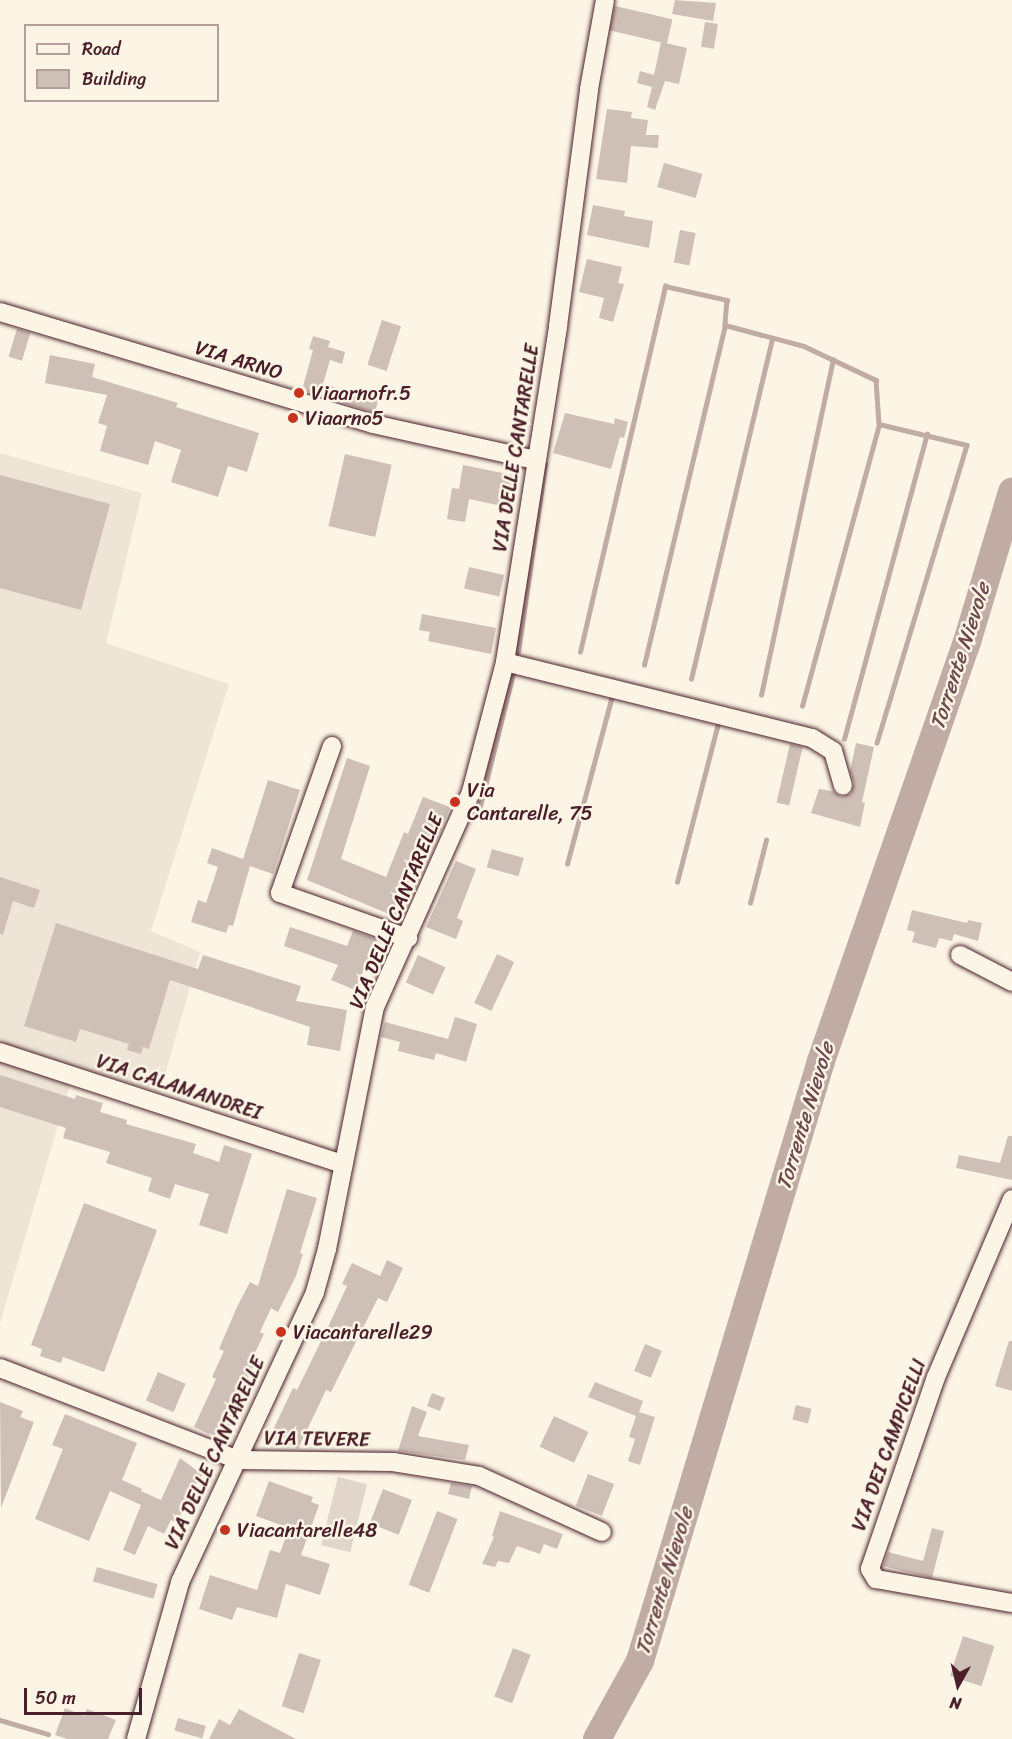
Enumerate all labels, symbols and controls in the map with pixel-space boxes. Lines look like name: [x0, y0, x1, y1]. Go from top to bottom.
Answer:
legend: [24, 24, 219, 102]
text: Road: [82, 33, 121, 65]
text: Building: [82, 63, 146, 95]
street label: VIA ARNO: [192, 335, 286, 385]
street label: VIA DELLE CANTARELLE: [488, 343, 544, 553]
place label: Viaarnofr.5: [311, 381, 411, 405]
marker: Viaarnofr.5: [292, 386, 306, 400]
place label: Viaarno5: [305, 406, 384, 430]
marker: Viaarno5: [286, 411, 300, 425]
water label: Torrente Nievole: [924, 579, 996, 733]
place label: Via Cantarelle, 75: [467, 778, 593, 825]
marker: Via Cantarelle, 75: [448, 795, 462, 809]
street label: VIA DELLE CANTARELLE: [344, 810, 448, 1012]
water label: Torrente Nievole: [771, 1039, 839, 1193]
street label: VIA CALAMANDREI: [94, 1049, 264, 1125]
place label: Viacantarelle29: [293, 1320, 433, 1344]
marker: Viacantarelle29: [274, 1325, 288, 1339]
street label: VIA DELLE CANTARELLE: [160, 1353, 270, 1553]
street label: VIA DEI CAMPICELLI: [846, 1355, 932, 1535]
street label: VIA TEVERE: [264, 1426, 370, 1452]
water label: Torrente Nievole: [630, 1504, 698, 1658]
place label: Viacantarelle48: [237, 1518, 377, 1542]
marker: Viacantarelle48: [218, 1523, 232, 1537]
north arrow: [928, 1655, 988, 1715]
scale bar: [27, 1676, 146, 1714]
text: 50 m: [35, 1682, 76, 1714]
text: N: [948, 1688, 963, 1718]

